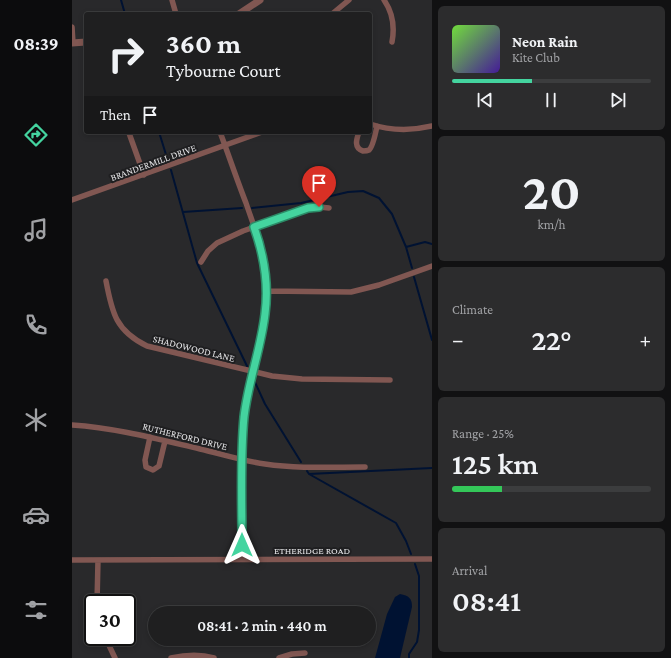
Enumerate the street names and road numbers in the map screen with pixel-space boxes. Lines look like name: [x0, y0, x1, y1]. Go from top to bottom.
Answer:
street label: BRANDERMILL DRIVE: [109, 142, 198, 183]
street label: SHADOWOOD LANE: [152, 333, 236, 364]
street label: RUTHERFORD DRIVE: [141, 421, 229, 452]
street label: ETHERIDGE ROAD: [274, 545, 350, 556]

